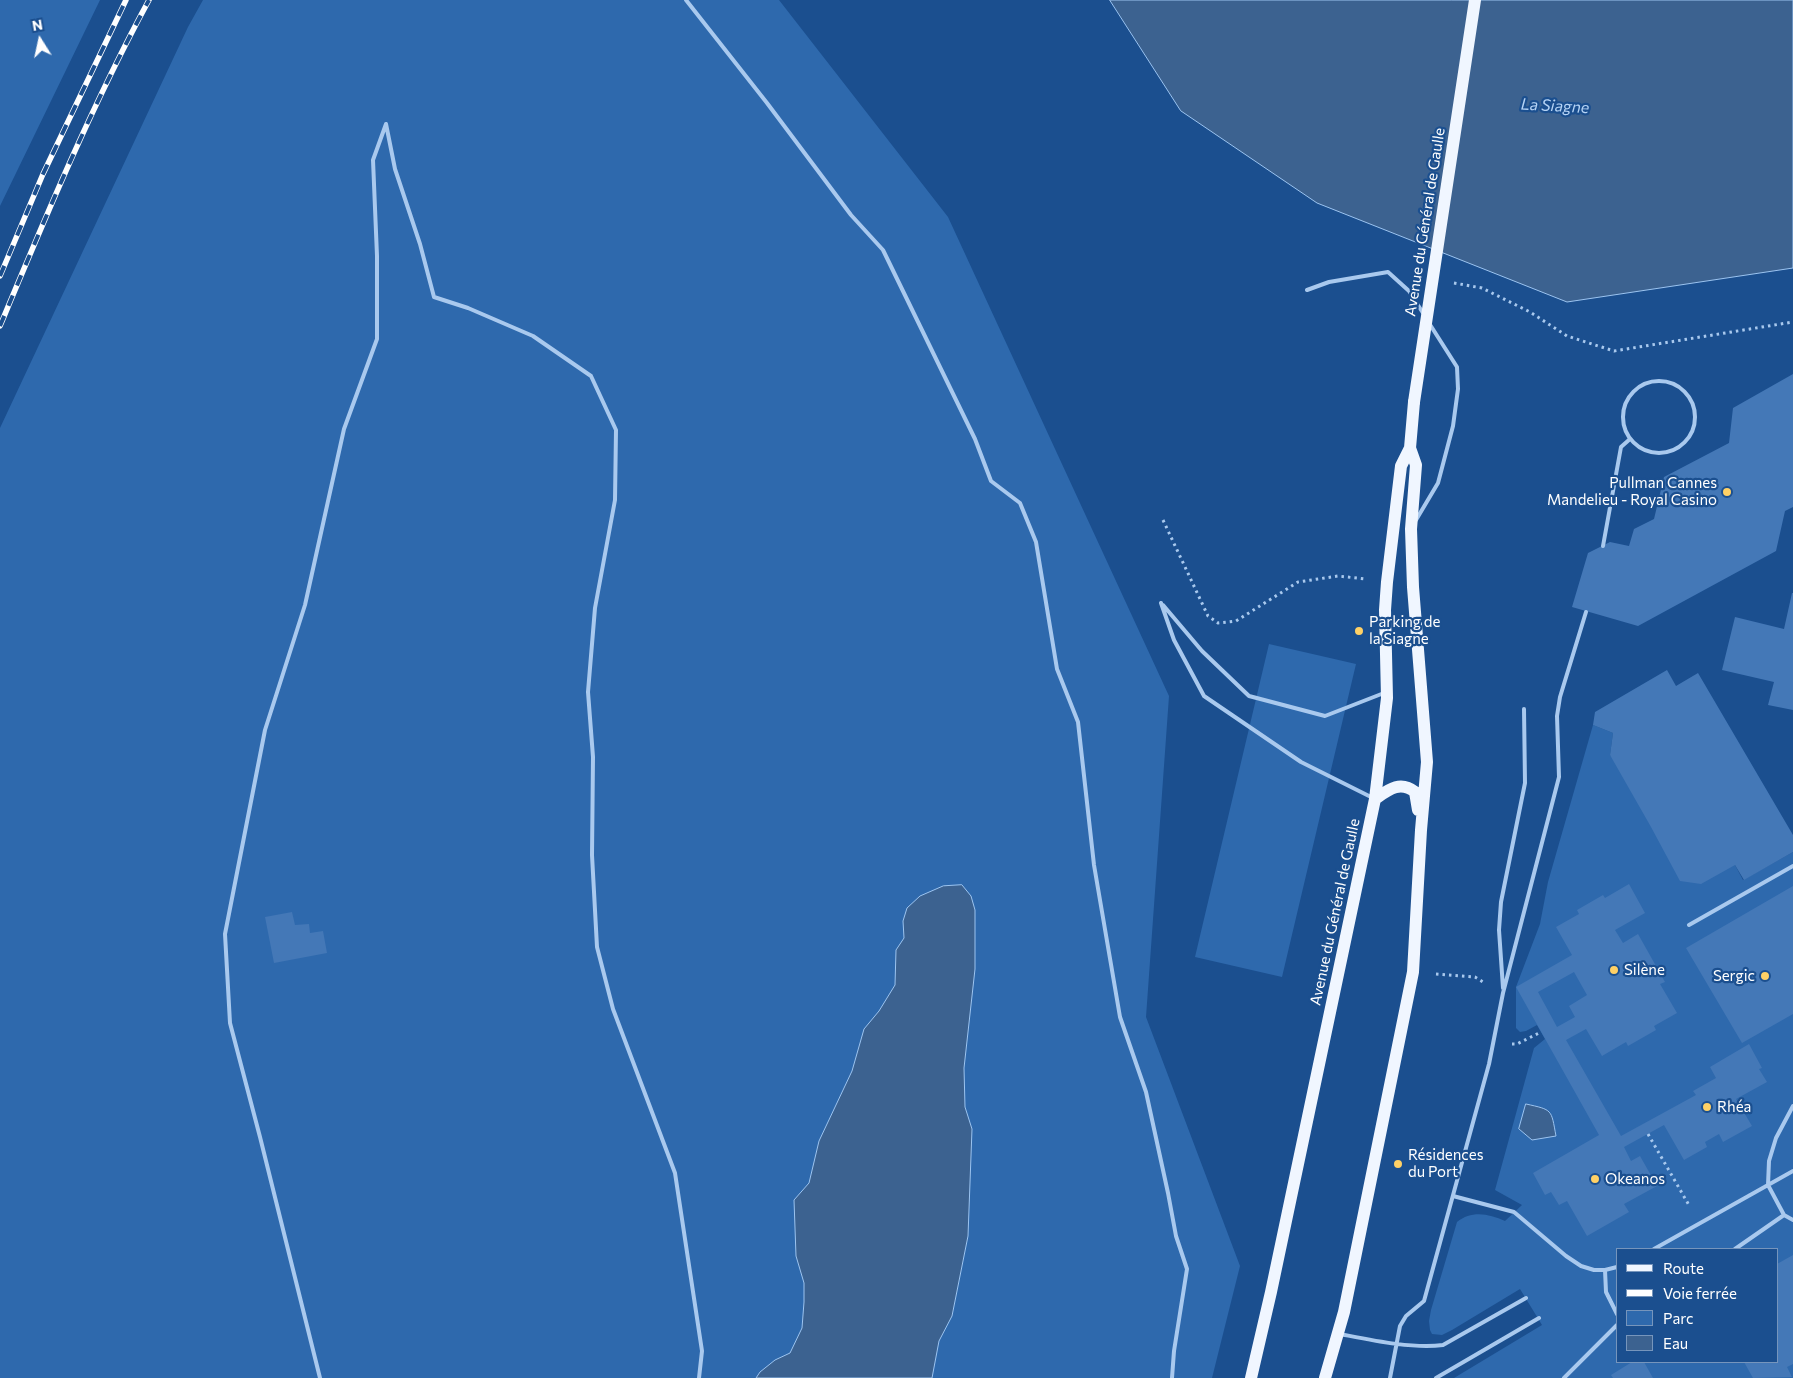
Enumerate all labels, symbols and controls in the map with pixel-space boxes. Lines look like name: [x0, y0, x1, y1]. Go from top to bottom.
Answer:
north arrow: [15, 15, 65, 65]
text: N: [31, 15, 44, 34]
water label: La Siagne: [1520, 95, 1590, 117]
street label: Avenue du Général de Gaulle: [1401, 126, 1449, 318]
place label: Pullman Cannes Mandelieu - Royal Casino: [1547, 474, 1717, 509]
marker: Pullman Cannes Mandelieu - Royal Casino: [1721, 486, 1733, 498]
place label: Parking de la Siagne: [1369, 613, 1440, 648]
marker: Parking de la Siagne: [1353, 625, 1365, 637]
street label: Avenue du Général de Gaulle: [1306, 817, 1364, 1007]
place label: Silène: [1624, 961, 1665, 979]
marker: Silène: [1608, 964, 1620, 976]
place label: Sergic: [1713, 967, 1755, 985]
marker: Sergic: [1759, 970, 1771, 982]
place label: Rhéa: [1717, 1098, 1751, 1116]
marker: Rhéa: [1701, 1101, 1713, 1113]
place label: Résidences du Port: [1408, 1146, 1483, 1181]
marker: Résidences du Port: [1392, 1158, 1404, 1170]
place label: Okeanos: [1605, 1170, 1665, 1188]
marker: Okeanos: [1589, 1173, 1601, 1185]
legend: [1616, 1248, 1778, 1363]
text: Route: [1663, 1259, 1704, 1277]
text: Voie ferrée: [1663, 1284, 1737, 1302]
text: Parc: [1663, 1309, 1693, 1327]
text: Eau: [1663, 1334, 1688, 1352]

